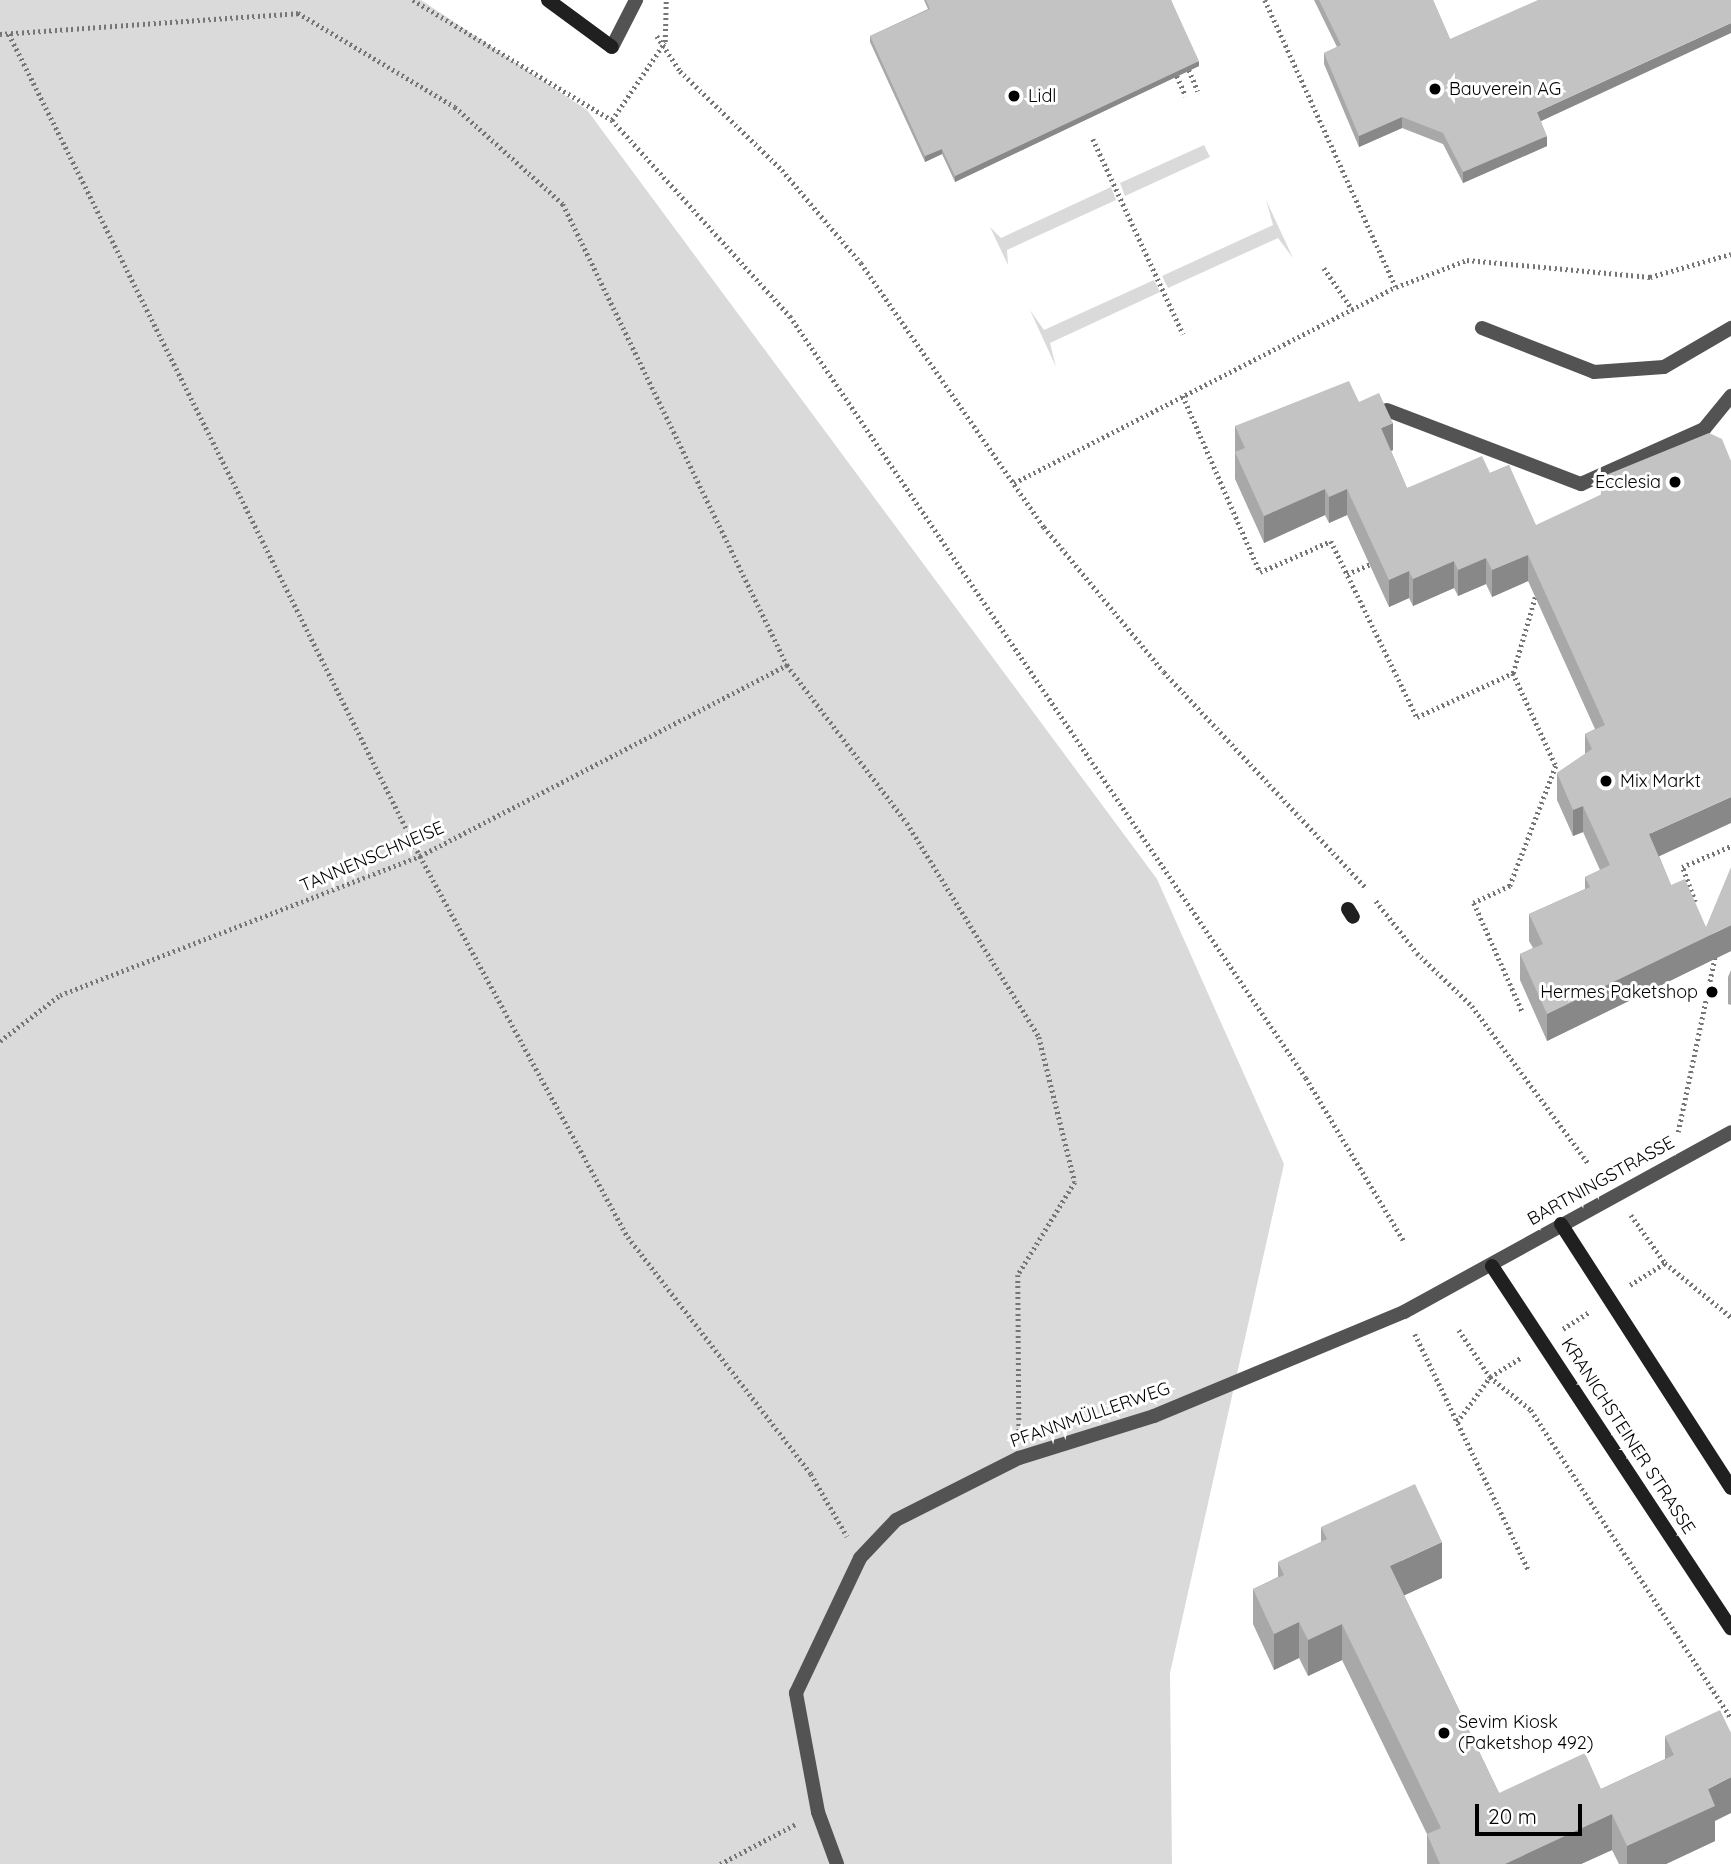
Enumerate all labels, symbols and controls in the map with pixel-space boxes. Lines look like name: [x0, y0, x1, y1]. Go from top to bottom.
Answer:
place label: Bauverein AG: [1449, 78, 1561, 100]
marker: Bauverein AG: [1427, 81, 1443, 97]
place label: Lidl: [1028, 85, 1056, 107]
marker: Lidl: [1006, 88, 1022, 104]
place label: Ecclesia: [1595, 471, 1661, 493]
marker: Ecclesia: [1667, 474, 1683, 490]
place label: Mix Markt: [1620, 770, 1701, 792]
marker: Mix Markt: [1598, 773, 1614, 789]
street label: TANNENSCHNEISE: [297, 817, 447, 897]
place label: Hermes Paketshop: [1540, 981, 1698, 1003]
marker: Hermes Paketshop: [1704, 984, 1720, 1000]
street label: BARTNINGSTRASSE: [1524, 1132, 1678, 1230]
street label: KRANICHSTEINER STRASSE: [1556, 1334, 1700, 1538]
street label: PFANNMÜLLERWEG: [1007, 1378, 1173, 1452]
place label: Sevim Kiosk (Paketshop 492): [1458, 1712, 1593, 1754]
marker: Sevim Kiosk (Paketshop 492): [1436, 1725, 1452, 1741]
scale bar: [1479, 1790, 1586, 1834]
text: 20 m: [1488, 1803, 1537, 1829]

